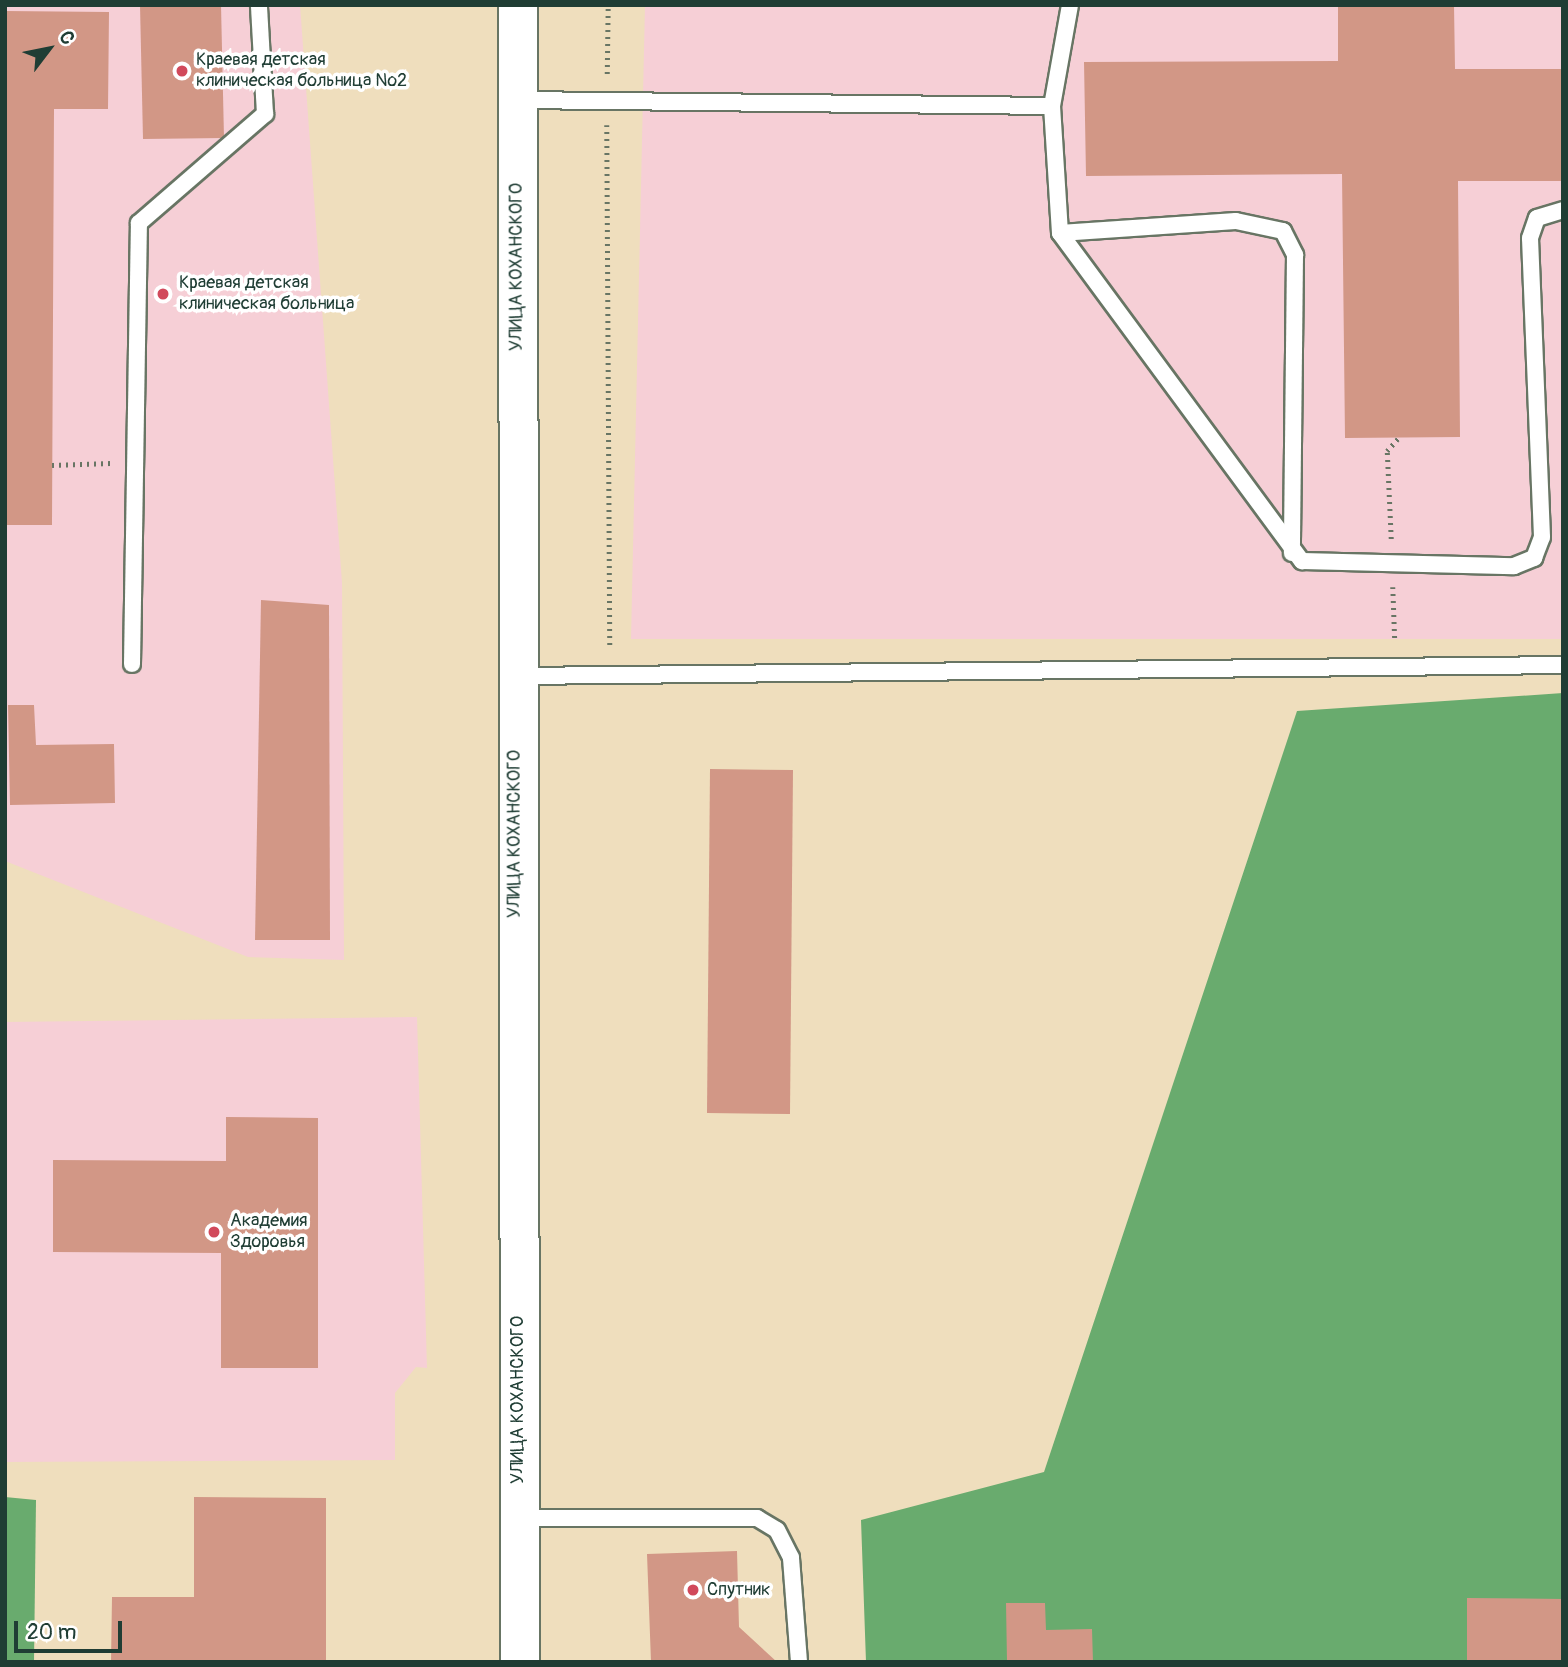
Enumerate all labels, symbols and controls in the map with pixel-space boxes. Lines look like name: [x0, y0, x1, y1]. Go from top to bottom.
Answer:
north arrow: [14, 14, 84, 84]
text: С: [54, 27, 80, 49]
place label: Краевая детская клиническая больница №2: [196, 50, 407, 92]
marker: Краевая детская клиническая больница №2: [174, 63, 190, 79]
street label: УЛИЦА КОХАНСКОГО: [506, 183, 528, 351]
place label: Краевая детская клиническая больница: [179, 273, 354, 316]
marker: Краевая детская клиническая больница: [153, 284, 173, 304]
street label: УЛИЦА КОХАНСКОГО: [504, 750, 526, 918]
place label: Академия Здоровья: [230, 1211, 307, 1254]
marker: Академия Здоровья: [204, 1222, 224, 1242]
street label: УЛИЦА КОХАНСКОГО: [507, 1316, 529, 1484]
place label: Спутник: [707, 1579, 770, 1601]
marker: Спутник: [685, 1582, 701, 1598]
scale bar: [18, 1608, 126, 1652]
text: 20 m: [27, 1619, 76, 1646]

